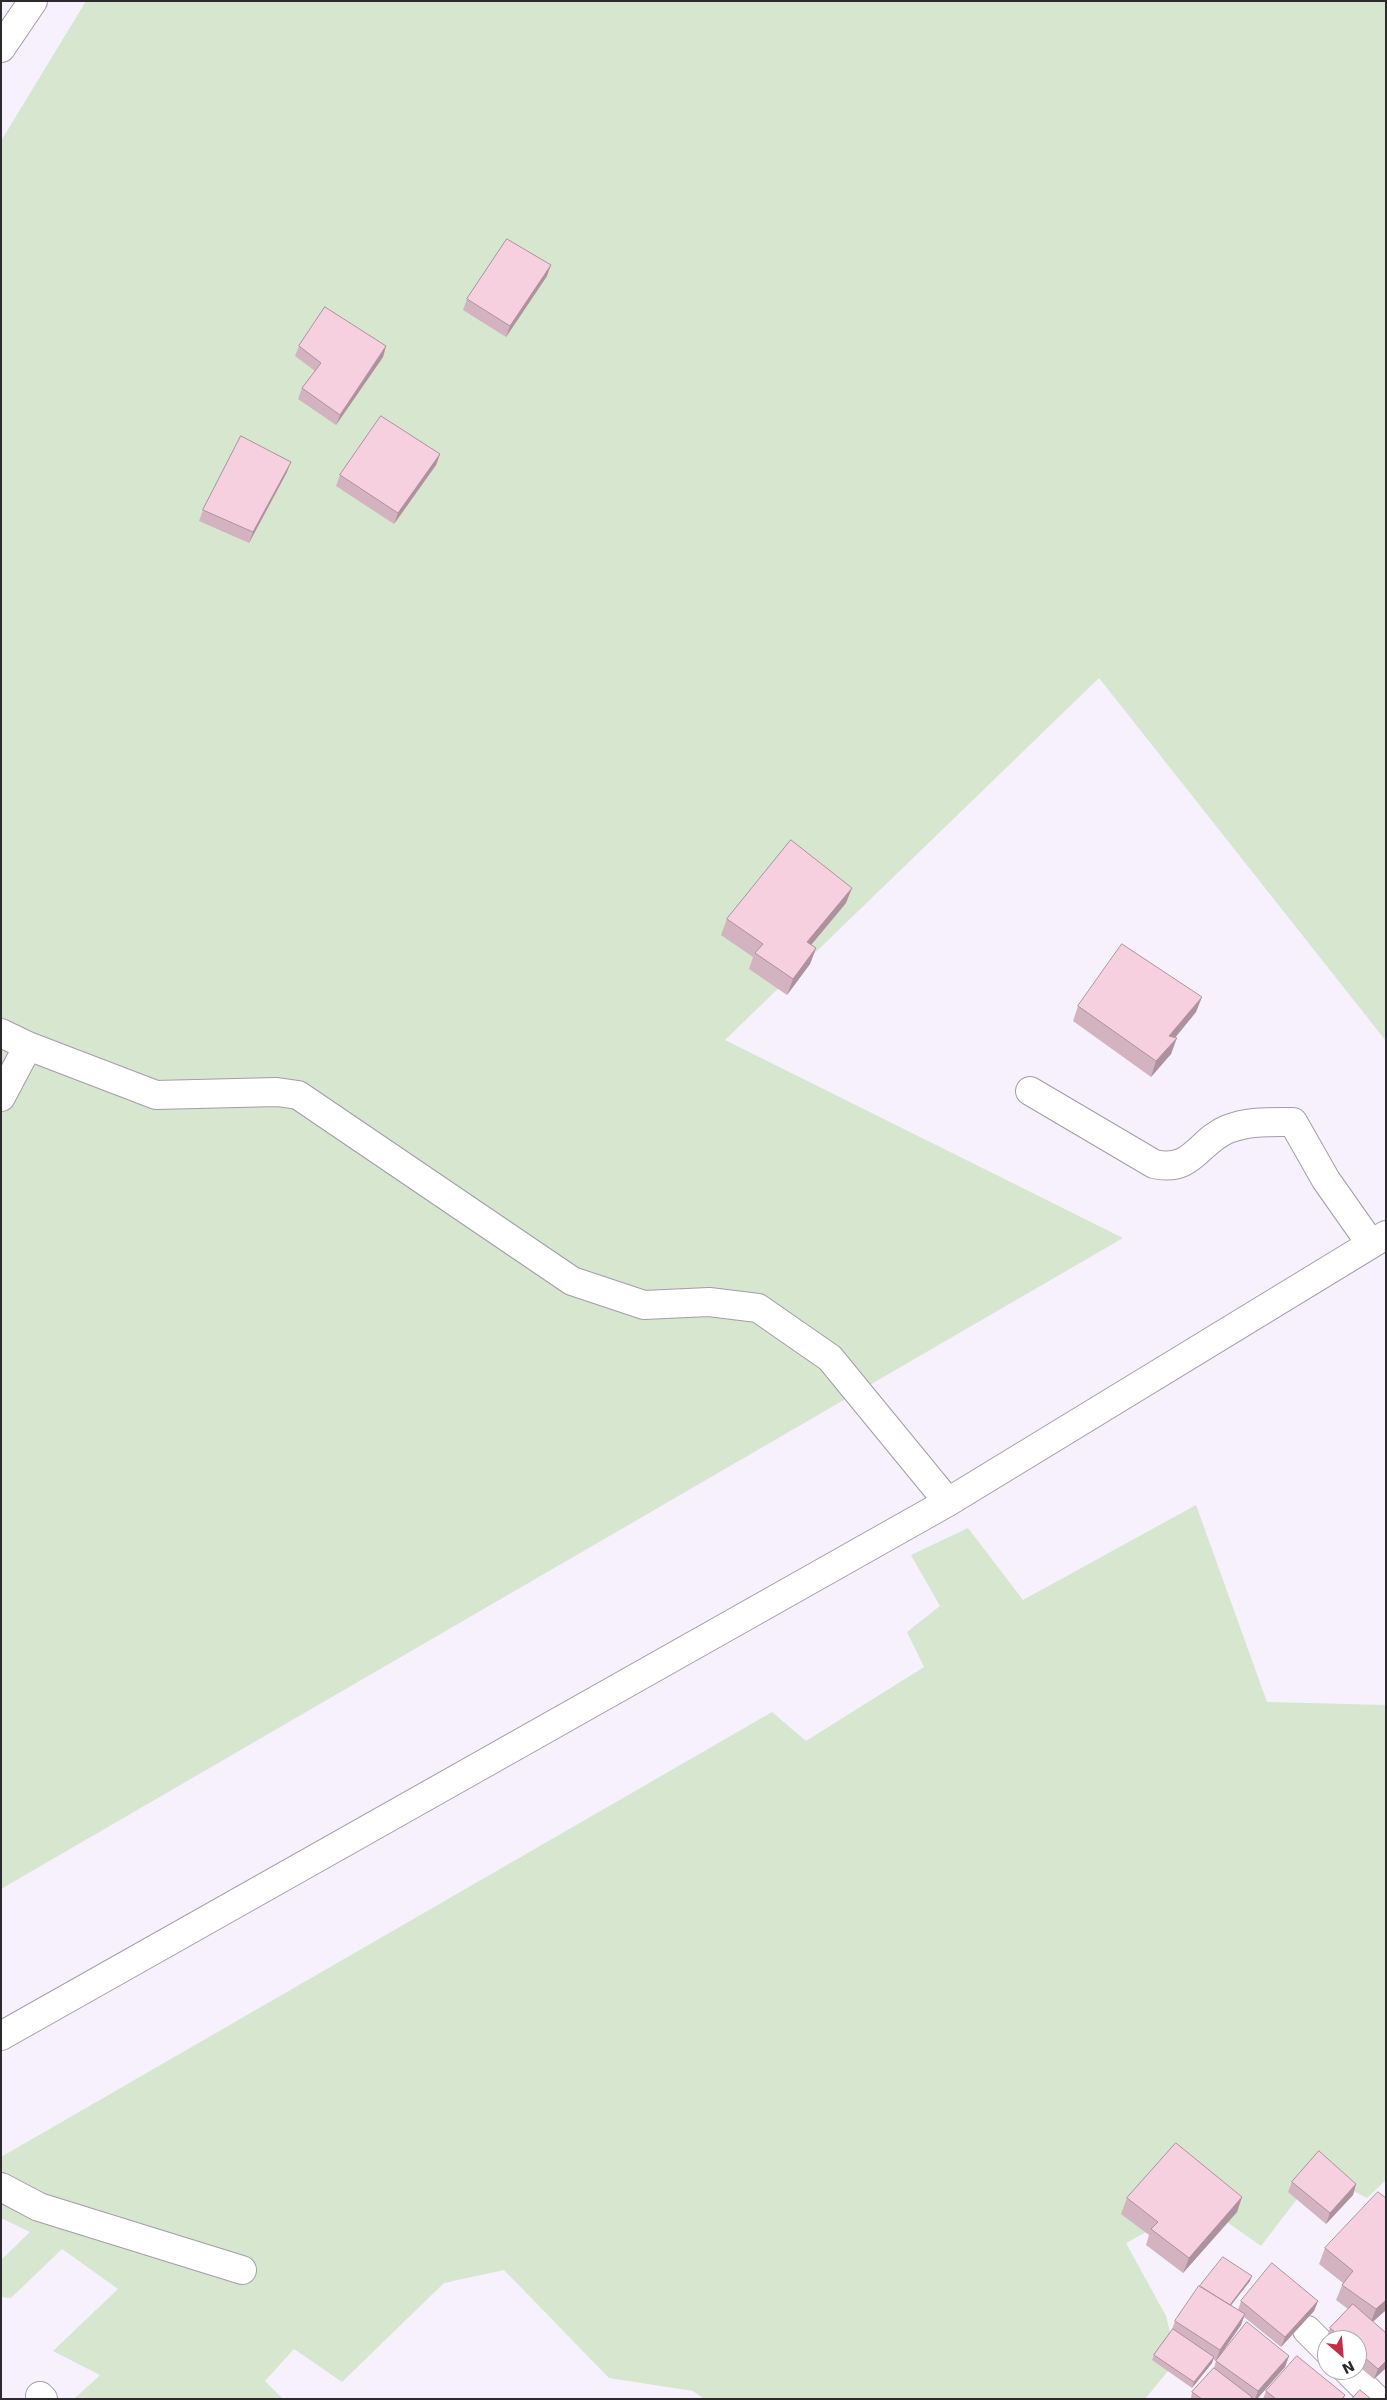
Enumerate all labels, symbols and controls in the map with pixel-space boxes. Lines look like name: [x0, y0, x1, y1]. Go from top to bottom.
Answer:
north arrow: [1317, 2330, 1367, 2380]
text: N: [1340, 2358, 1357, 2377]

